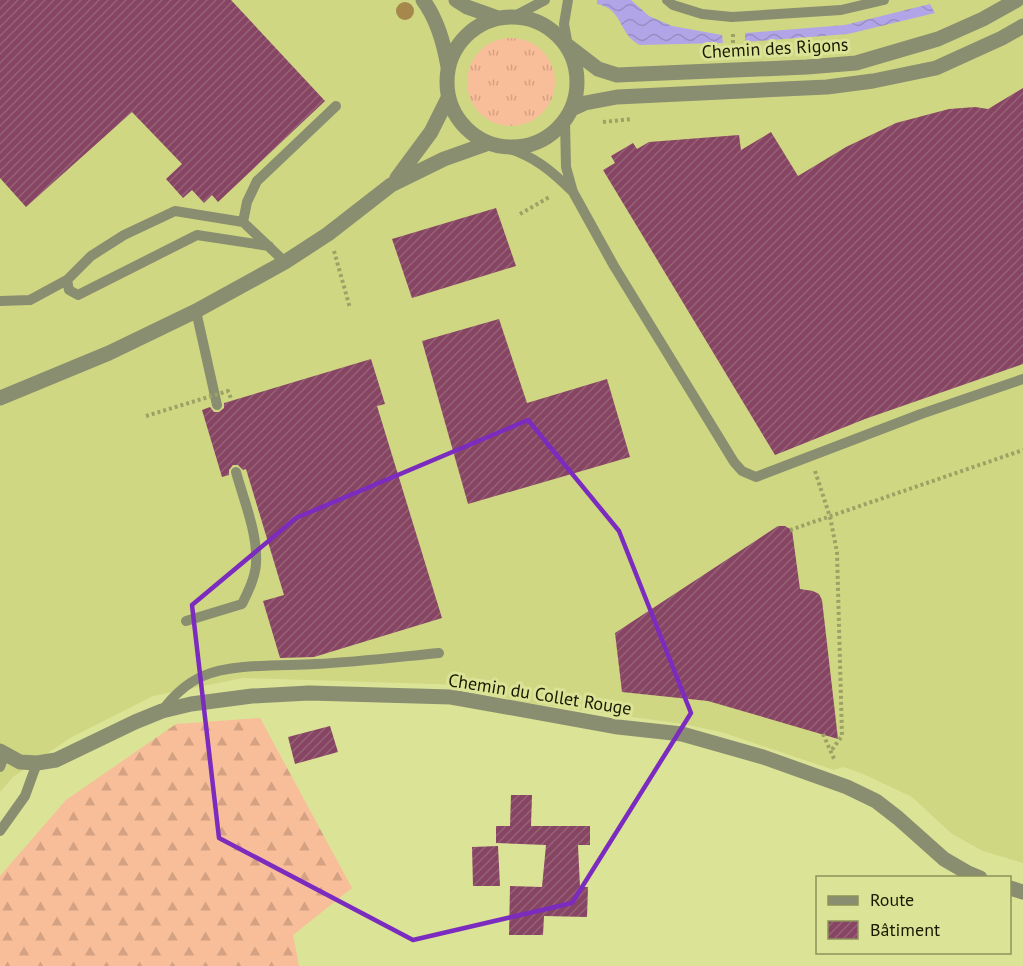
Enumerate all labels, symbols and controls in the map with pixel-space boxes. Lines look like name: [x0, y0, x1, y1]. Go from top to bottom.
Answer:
street label: Chemin des Rigons: [701, 33, 849, 63]
street label: Chemin du Collet Rouge: [447, 668, 633, 720]
legend: [816, 876, 1011, 954]
text: Route: [870, 888, 914, 911]
text: Bâtiment: [870, 918, 940, 941]

